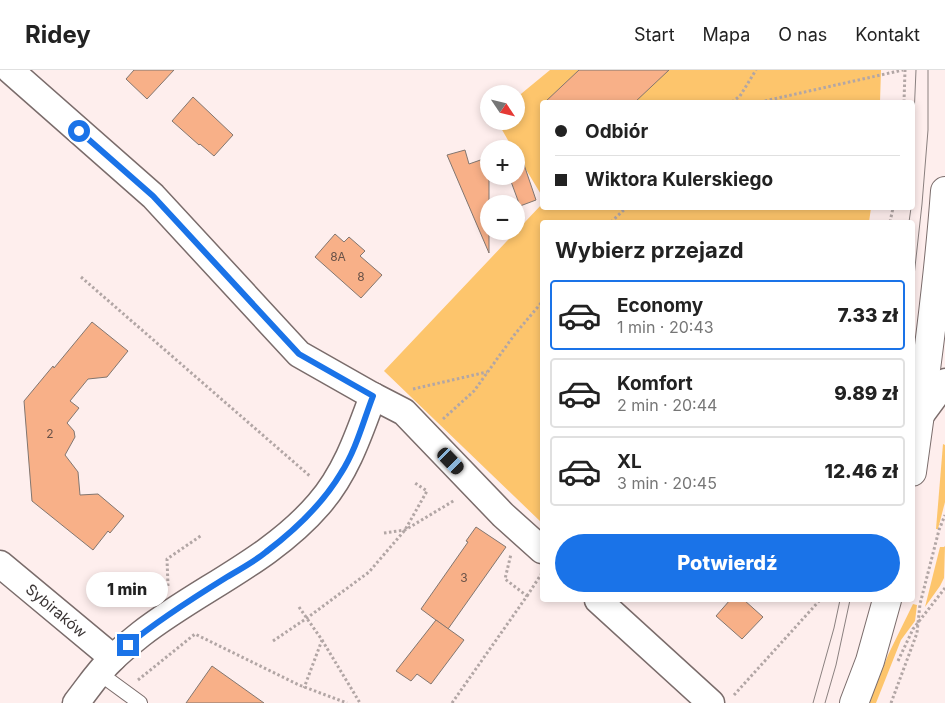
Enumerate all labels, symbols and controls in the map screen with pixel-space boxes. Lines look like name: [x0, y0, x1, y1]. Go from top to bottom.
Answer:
text: Ridey: [25, 20, 91, 49]
text: Start: [634, 24, 675, 45]
text: Mapa: [703, 24, 750, 45]
text: O nas: [778, 24, 827, 45]
text: Kontakt: [855, 24, 920, 45]
north arrow: [480, 85, 525, 130]
map controls: [480, 85, 525, 240]
route start: [68, 120, 90, 142]
text: Odbiór: [585, 120, 648, 143]
button: +: [480, 140, 525, 185]
text: Wiktora Kulerskiego: [585, 168, 773, 191]
button: −: [480, 195, 525, 240]
text: Wybierz przejazd: [555, 237, 744, 263]
house number: 8A: [330, 249, 346, 264]
house number: 8: [357, 269, 365, 284]
icon: car: [557, 293, 602, 338]
text: Economy: [617, 294, 703, 317]
text: 7.33 zł: [837, 304, 898, 327]
text: 1 min · 20:43: [617, 317, 714, 337]
icon: car: [557, 371, 602, 416]
text: Komfort: [617, 372, 693, 395]
text: 9.89 zł: [834, 382, 898, 405]
text: 2 min · 20:44: [617, 395, 717, 415]
house number: 2: [46, 426, 54, 441]
car: [435, 445, 466, 477]
icon: car: [557, 449, 602, 494]
text: XL: [617, 450, 642, 473]
text: 12.46 zł: [825, 460, 898, 483]
text: 3 min · 20:45: [617, 473, 717, 493]
button: Potwierdź: [555, 534, 900, 592]
house number: 3: [460, 570, 468, 585]
callout: 1 min: [87, 572, 169, 608]
text: 1 min: [107, 579, 147, 599]
street label: Sybiraków: [22, 580, 91, 642]
route end: [117, 634, 139, 656]

